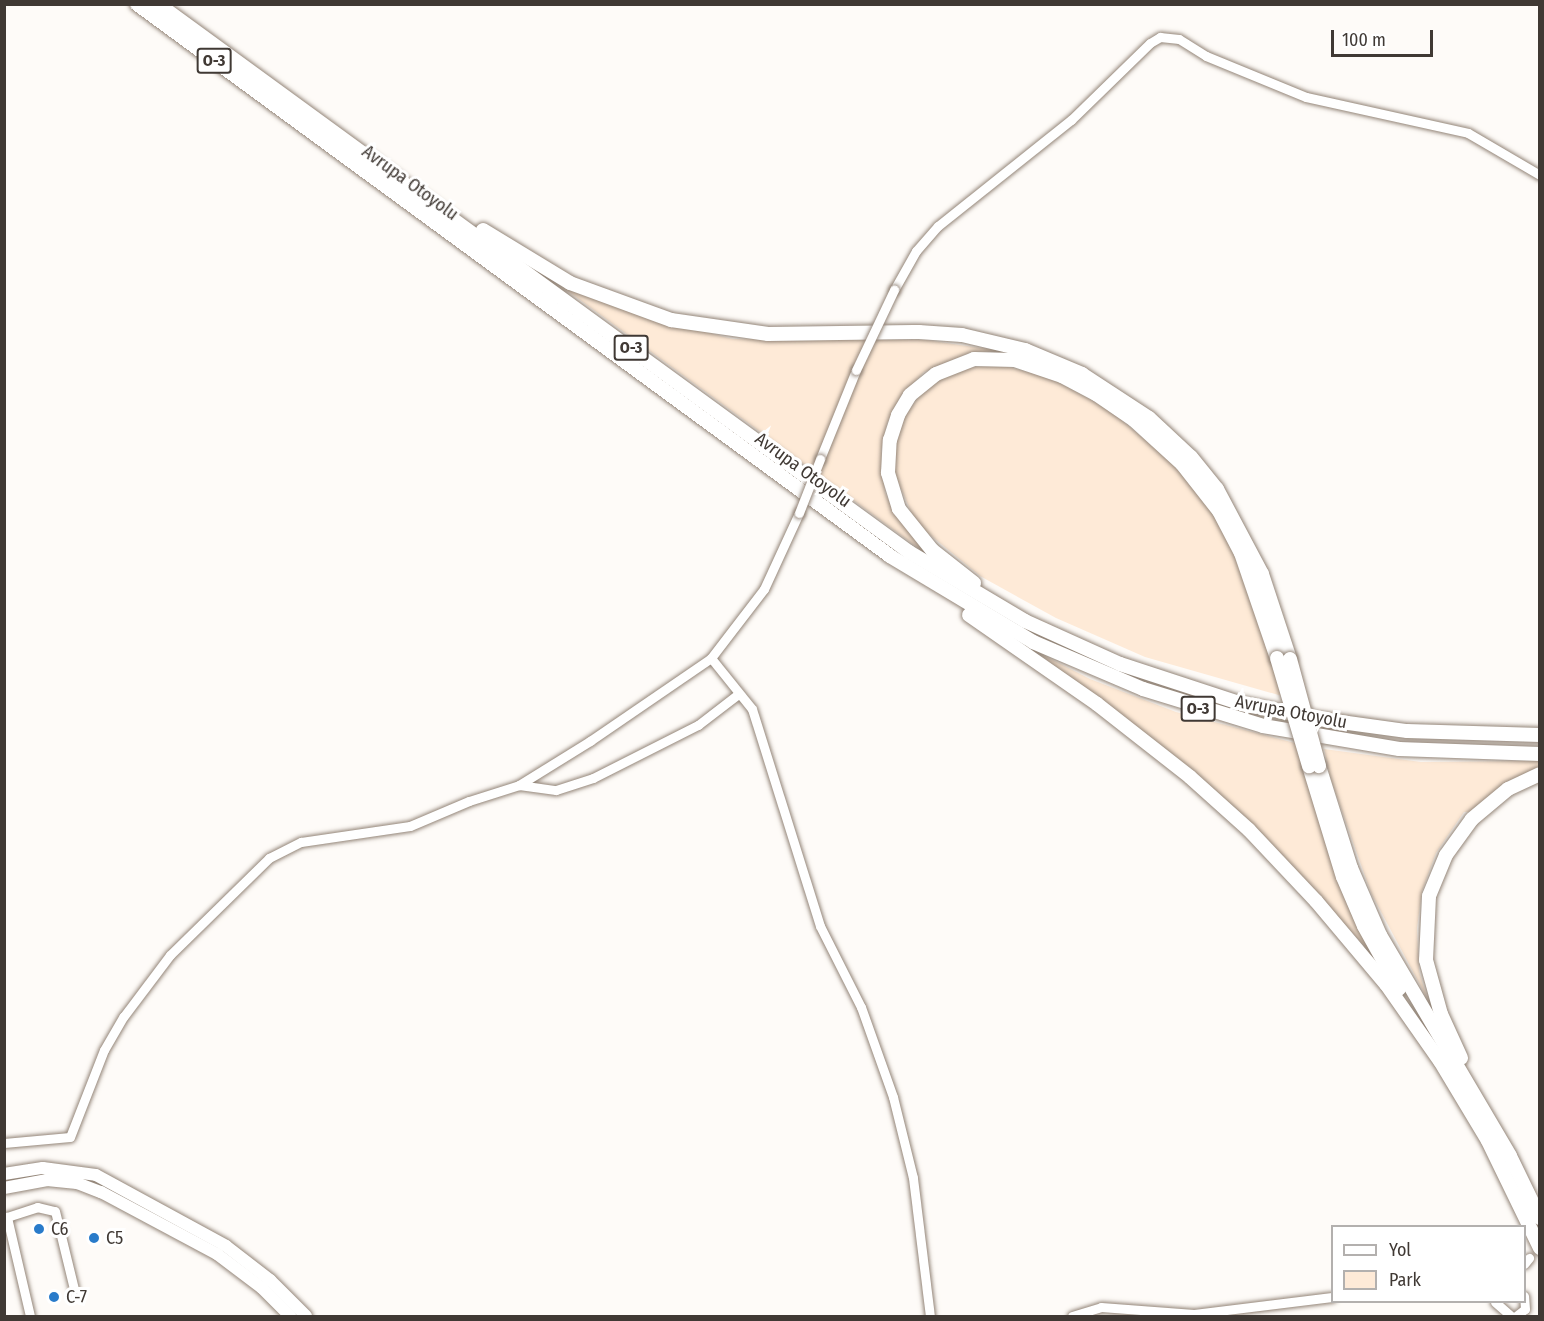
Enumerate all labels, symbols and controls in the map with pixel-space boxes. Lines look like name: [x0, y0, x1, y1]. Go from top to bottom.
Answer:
scale bar: [1334, 18, 1436, 56]
text: 100 m: [1342, 29, 1386, 51]
road number: O-3: [196, 48, 232, 74]
street label: Avrupa Otoyolu: [358, 141, 462, 225]
road number: O-3: [613, 335, 649, 361]
street label: Avrupa Otoyolu: [751, 428, 855, 512]
street label: Avrupa Otoyolu: [1233, 691, 1349, 733]
road number: O-3: [1180, 696, 1216, 722]
place label: C6: [51, 1218, 69, 1240]
marker: C6: [32, 1222, 46, 1236]
legend: [1331, 1225, 1526, 1303]
place label: C5: [106, 1227, 123, 1249]
marker: C5: [87, 1231, 101, 1245]
text: Yol: [1389, 1239, 1411, 1261]
text: Park: [1389, 1269, 1421, 1291]
place label: C-7: [66, 1286, 87, 1308]
marker: C-7: [47, 1290, 61, 1304]

